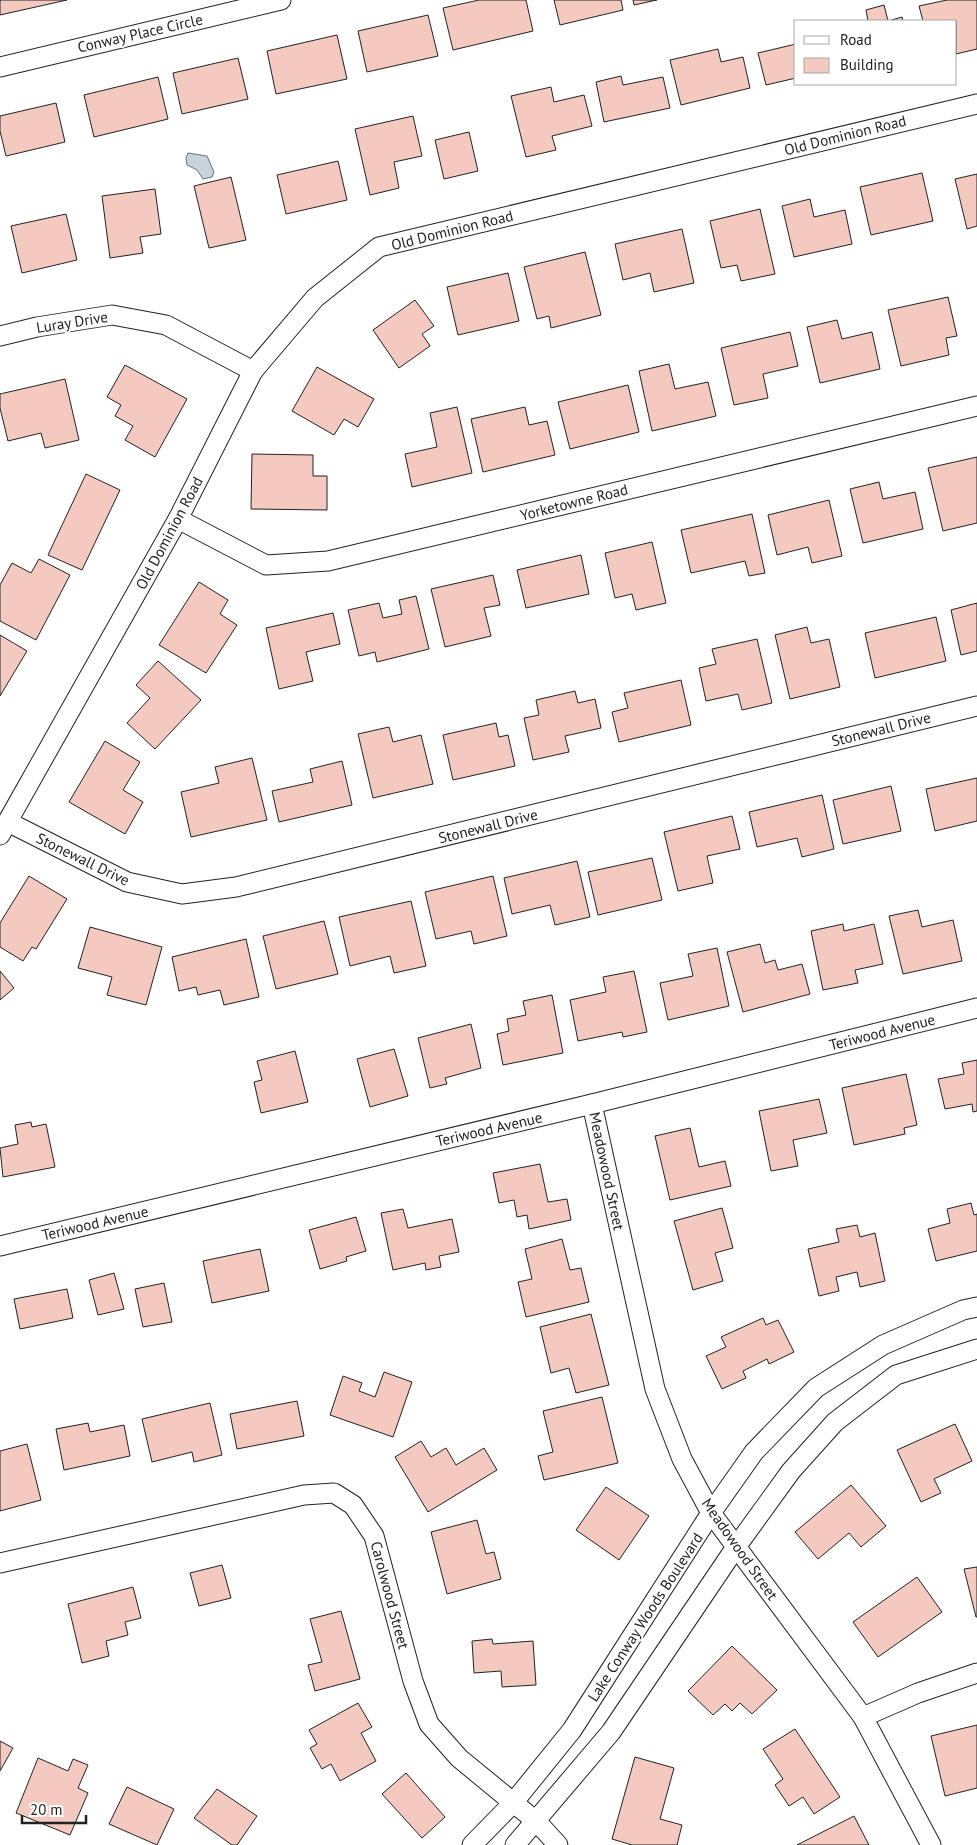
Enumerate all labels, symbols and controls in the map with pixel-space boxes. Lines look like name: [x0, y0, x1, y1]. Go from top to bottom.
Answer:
street label: Conway Place Circle: [76, 9, 204, 57]
legend: [794, 20, 957, 85]
text: Road: [840, 30, 872, 49]
text: Building: [840, 55, 894, 74]
street label: Old Dominion Road: [782, 111, 908, 159]
street label: Old Dominion Road: [389, 206, 515, 254]
street label: Luray Drive: [35, 307, 109, 337]
street label: Old Dominion Road: [131, 473, 207, 593]
street label: Yorketowne Road: [518, 479, 630, 525]
street label: Stonewall Drive: [829, 708, 933, 750]
street label: Stonewall Drive: [436, 805, 540, 847]
street label: Stonewall Drive: [33, 828, 133, 890]
street label: Teriwood Avenue: [827, 1010, 937, 1054]
street label: Teriwood Avenue: [434, 1108, 544, 1150]
street label: Meadowood Street: [585, 1110, 629, 1232]
street label: Teriwood Avenue: [40, 1202, 150, 1244]
street label: Meadowood Street: [698, 1494, 782, 1604]
street label: Lake Conway Woods Boulevard: [583, 1529, 707, 1705]
street label: Carolwood Street: [367, 1539, 413, 1651]
scale bar: [22, 1792, 86, 1824]
text: 20 m: [30, 1800, 63, 1819]

